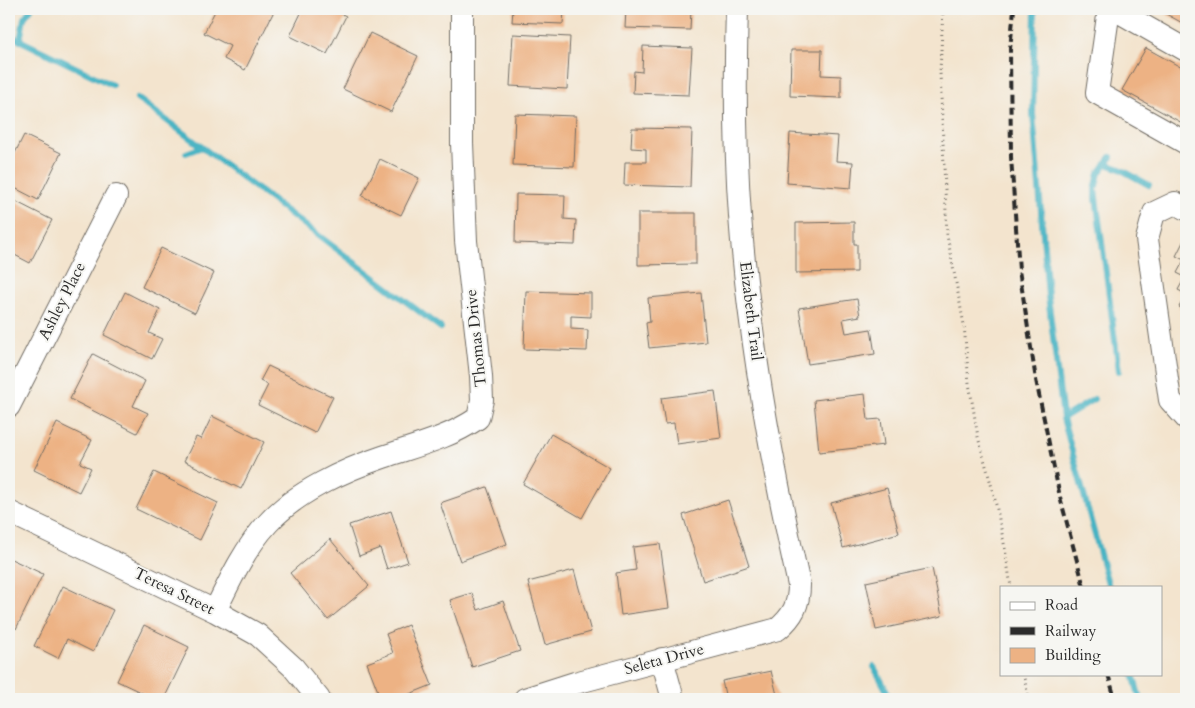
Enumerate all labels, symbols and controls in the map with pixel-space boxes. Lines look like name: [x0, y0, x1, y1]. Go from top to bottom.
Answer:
street label: Ashley Place: [33, 258, 91, 344]
street label: Elizabeth Trail: [734, 260, 768, 362]
street label: Thomas Drive: [460, 288, 492, 388]
street label: Teresa Street: [130, 562, 218, 620]
legend: [1000, 586, 1162, 676]
text: Road: [1045, 595, 1078, 615]
text: Railway: [1045, 621, 1096, 641]
street label: Seleta Drive: [622, 638, 706, 680]
text: Building: [1045, 645, 1101, 665]

